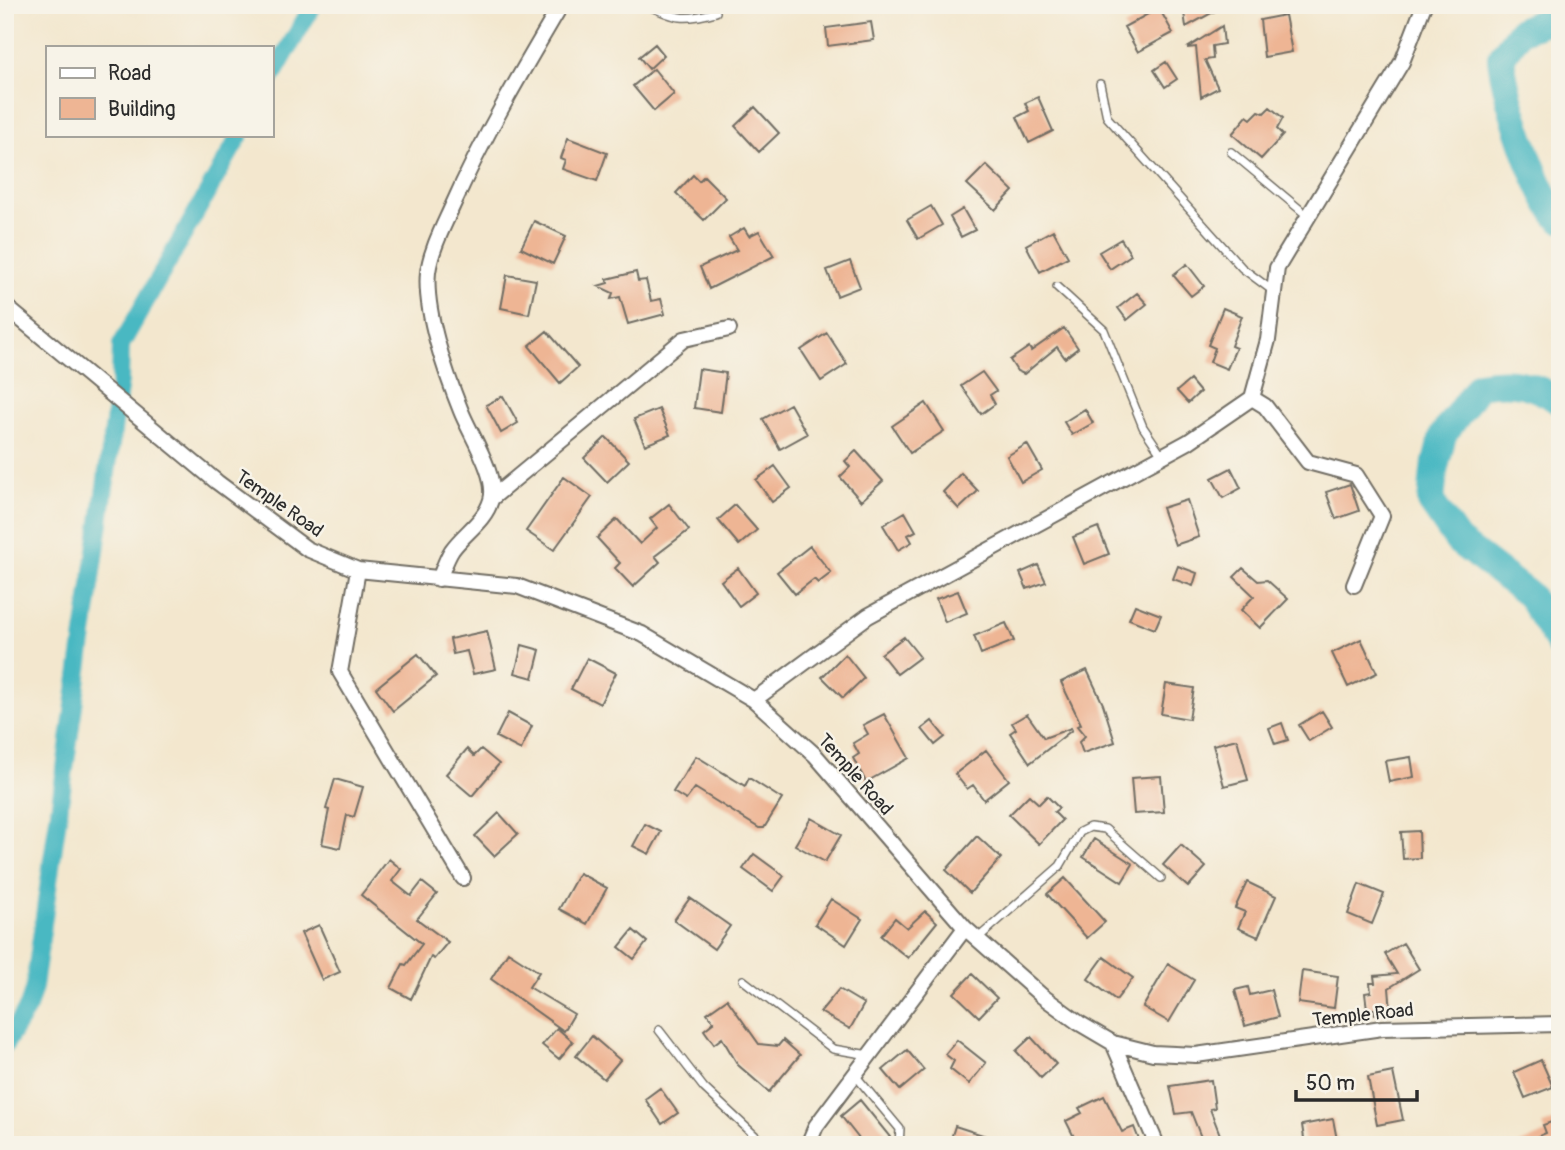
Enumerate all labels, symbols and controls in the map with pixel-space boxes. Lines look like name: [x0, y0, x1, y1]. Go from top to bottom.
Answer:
legend: [46, 46, 273, 136]
text: Road: [108, 60, 152, 87]
text: Building: [108, 96, 175, 123]
street label: Temple Road: [231, 465, 328, 543]
street label: Temple Road: [812, 729, 898, 821]
street label: Temple Road: [1311, 998, 1415, 1032]
scale bar: [1296, 1059, 1416, 1103]
text: 50 m: [1306, 1070, 1355, 1097]

